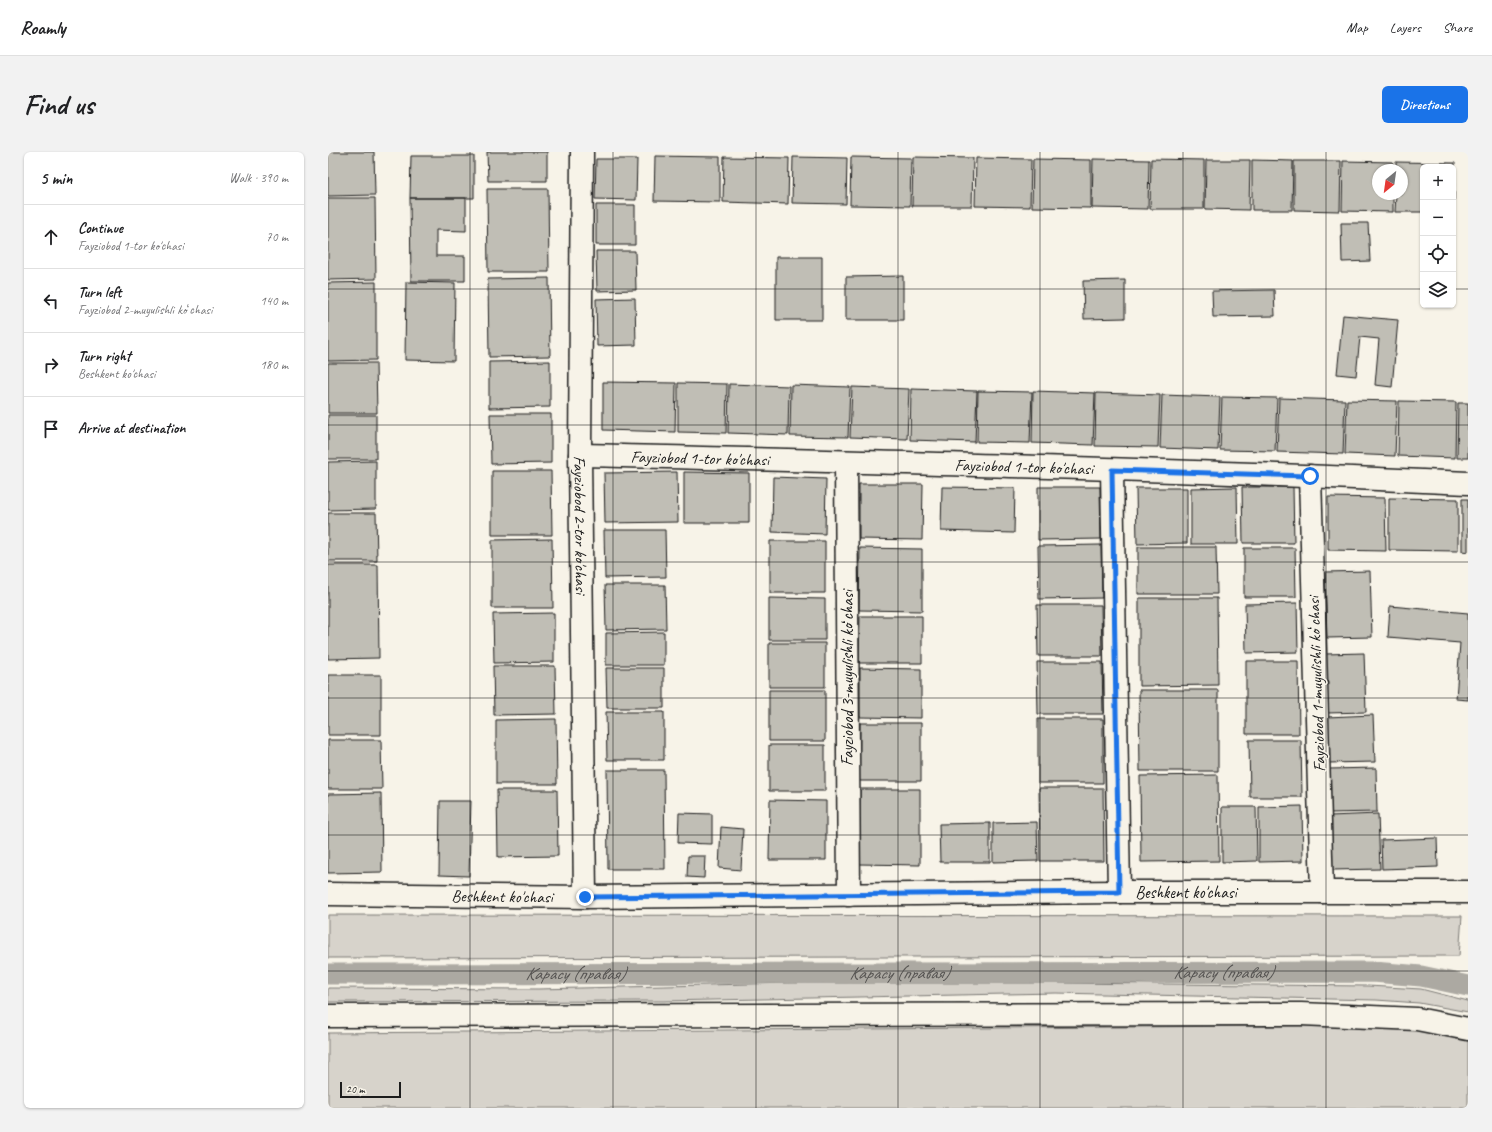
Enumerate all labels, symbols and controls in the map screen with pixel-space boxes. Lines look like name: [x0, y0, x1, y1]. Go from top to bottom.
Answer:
text: Roamly: [20, 16, 66, 40]
text: Map: [1346, 19, 1368, 36]
text: Layers: [1390, 19, 1421, 36]
text: Share: [1443, 19, 1472, 36]
button: Directions: [1382, 86, 1468, 123]
text: Find us: [24, 87, 94, 122]
north arrow: [1372, 164, 1408, 200]
map controls: [1420, 164, 1456, 308]
button: +: [1420, 164, 1456, 200]
text: 5 min: [40, 168, 72, 189]
text: Walk · 390 m: [229, 170, 288, 186]
button: −: [1420, 200, 1456, 236]
text: Continue: [78, 219, 123, 238]
icon: ahead: [40, 226, 62, 248]
text: 70 m: [266, 229, 288, 245]
button: locate: [1420, 236, 1456, 272]
text: Fayziobod 1-tor ko'chasi: [78, 238, 184, 254]
button: layers: [1420, 272, 1456, 308]
text: Turn left: [78, 283, 121, 302]
icon: left: [40, 290, 62, 312]
text: 140 m: [260, 293, 288, 309]
text: Fayziobod 2-muyulishli koʻchasi: [78, 302, 212, 318]
text: Turn right: [78, 347, 131, 366]
icon: right: [40, 354, 62, 376]
text: 180 m: [260, 357, 288, 373]
text: Beshkent ko'chasi: [78, 366, 156, 382]
icon: arrive: [40, 418, 62, 440]
text: Arrive at destination: [78, 419, 185, 438]
street label: Fayziobod 1-tor ko'chasi: [630, 446, 771, 471]
street label: Fayziobod 1-tor ko'chasi: [954, 454, 1095, 480]
street label: Fayziobod 2-tor ko'chasi: [569, 456, 592, 596]
route start: [1301, 467, 1319, 485]
street label: Fayziobod 3-muyulishli koʻchasi: [837, 588, 858, 766]
street label: Fayziobod 1-muyulishli koʻchasi: [1303, 594, 1330, 772]
street label: Beshkent ko'chasi: [1135, 882, 1239, 903]
street label: Beshkent ko'chasi: [451, 885, 555, 908]
route end: [576, 888, 594, 906]
water label: Карасу (правая): [1173, 961, 1277, 983]
water label: Карасу (правая): [525, 962, 629, 985]
water label: Карасу (правая): [849, 962, 953, 984]
scale bar: [340, 1080, 401, 1099]
text: 20 m: [346, 1082, 365, 1096]

